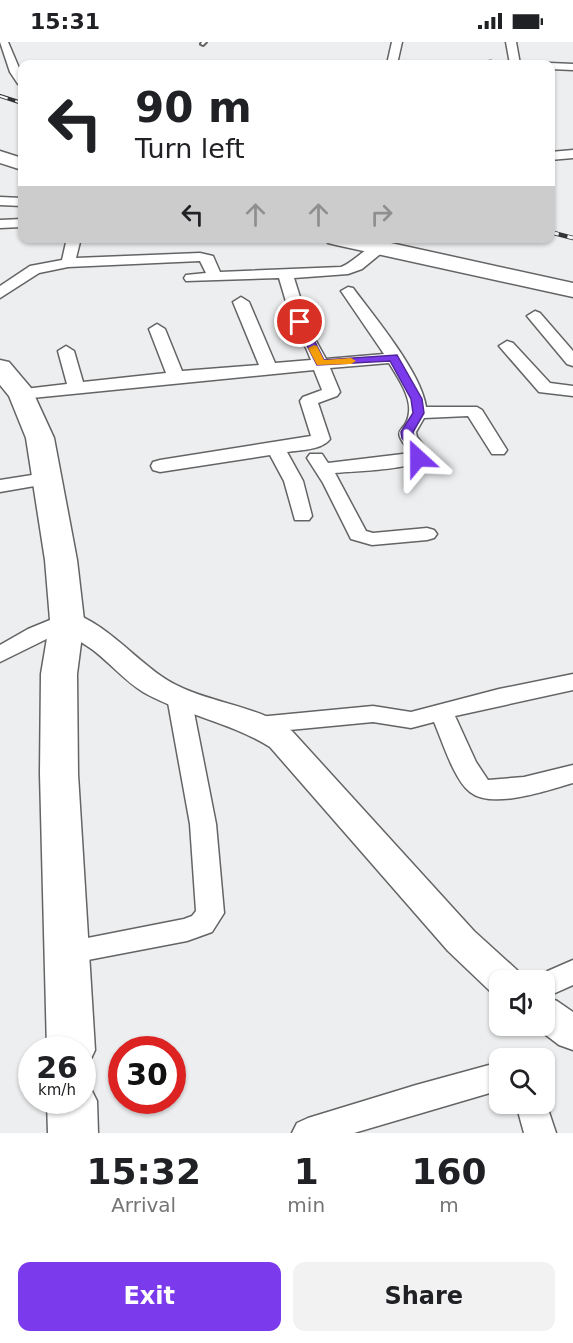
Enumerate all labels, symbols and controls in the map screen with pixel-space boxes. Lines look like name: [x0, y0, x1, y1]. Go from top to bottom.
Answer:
text: 15:31: [30, 9, 100, 34]
text: 90 m: [135, 83, 252, 132]
icon: left: [36, 84, 114, 162]
text: Turn left: [135, 133, 245, 164]
icon: left: [176, 198, 209, 231]
icon: ahead: [239, 198, 272, 231]
icon: ahead: [302, 198, 335, 231]
icon: right: [365, 198, 398, 231]
pin: [274, 296, 325, 347]
icon: arrive: [283, 305, 316, 338]
position arrow: [386, 426, 450, 490]
map controls: [489, 970, 555, 1114]
button: sound: [489, 970, 555, 1036]
speed limit sign: 30: [108, 1036, 186, 1114]
button: search: [489, 1048, 555, 1114]
text: 26: [36, 1050, 78, 1085]
text: km/h: [38, 1081, 76, 1099]
text: 15:32: [86, 1151, 201, 1192]
text: 1: [294, 1151, 319, 1192]
text: 160: [411, 1151, 487, 1192]
text: Arrival: [111, 1193, 176, 1217]
text: min: [287, 1193, 325, 1217]
text: m: [439, 1193, 459, 1217]
button: Exit: [18, 1262, 281, 1331]
button: Share: [293, 1262, 555, 1331]

